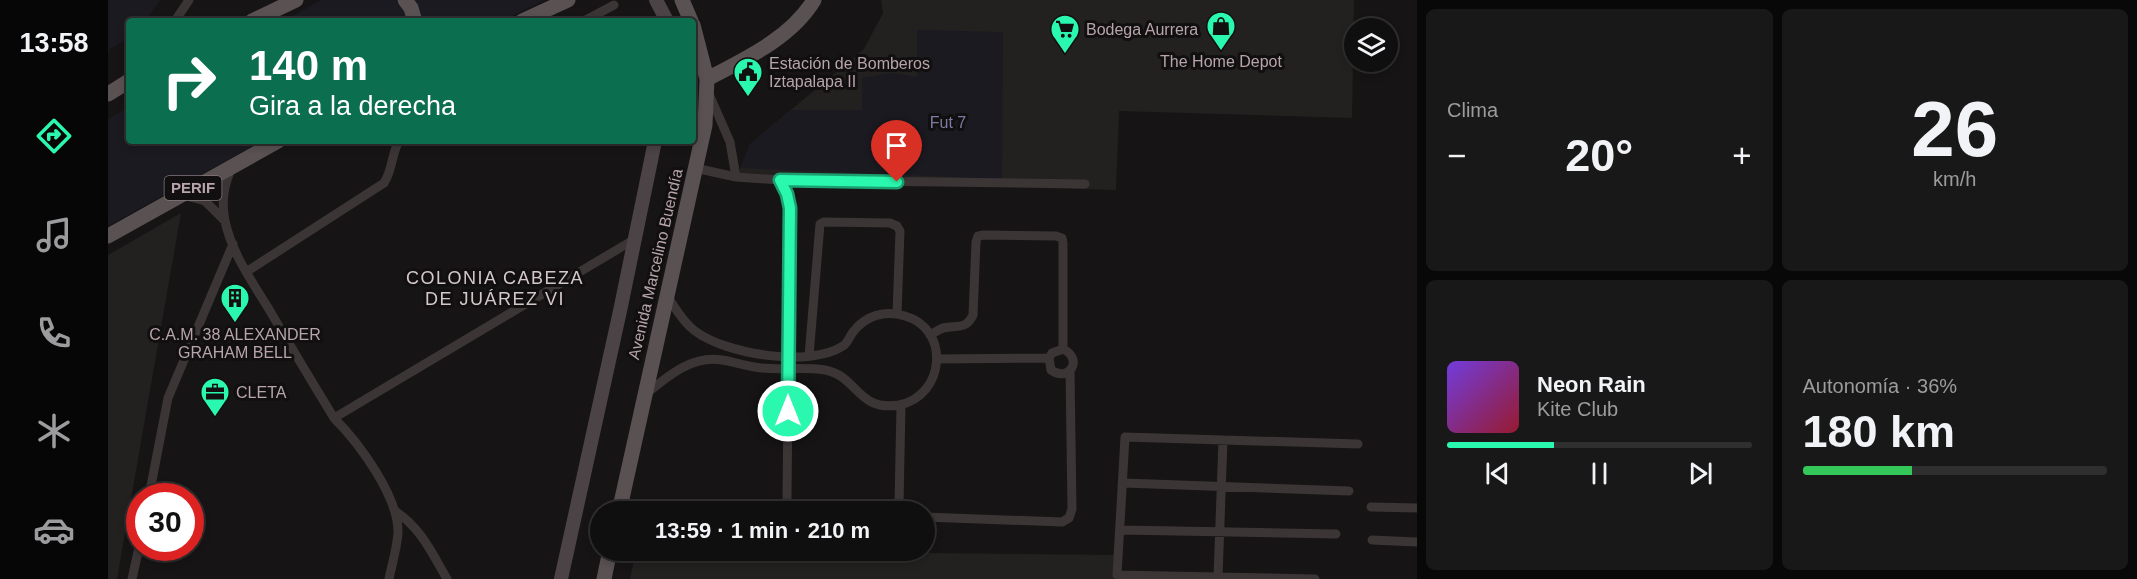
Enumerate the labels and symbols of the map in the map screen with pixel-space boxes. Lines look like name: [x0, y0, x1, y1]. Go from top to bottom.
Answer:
shop icon: The Home Depot: [1205, 10, 1237, 52]
supermarket icon: Bodega Aurrera: [1049, 13, 1081, 55]
place label: Bodega Aurrera: [1086, 21, 1198, 38]
place label: The Home Depot: [1160, 53, 1282, 70]
place label: Estación de Bomberos Iztapalapa II: [769, 55, 930, 90]
public building icon: Estación de Bomberos Iztapalapa II: [732, 56, 764, 98]
park label: Fut 7: [930, 114, 966, 131]
pin: [871, 120, 922, 182]
street label: Avenida Marcelino Buendía: [625, 167, 686, 361]
road number: PERIF: [164, 176, 221, 200]
district label: COLONIA CABEZA DE JUÁREZ VI: [406, 268, 584, 309]
building icon: C.A.M. 38 ALEXANDER GRAHAM BELL: [219, 282, 251, 324]
place label: C.A.M. 38 ALEXANDER GRAHAM BELL: [149, 326, 321, 361]
office icon: CLETA: [199, 376, 231, 418]
position arrow: [756, 379, 820, 443]
place label: CLETA: [236, 384, 287, 401]
speed limit sign: 30: [126, 483, 204, 561]

